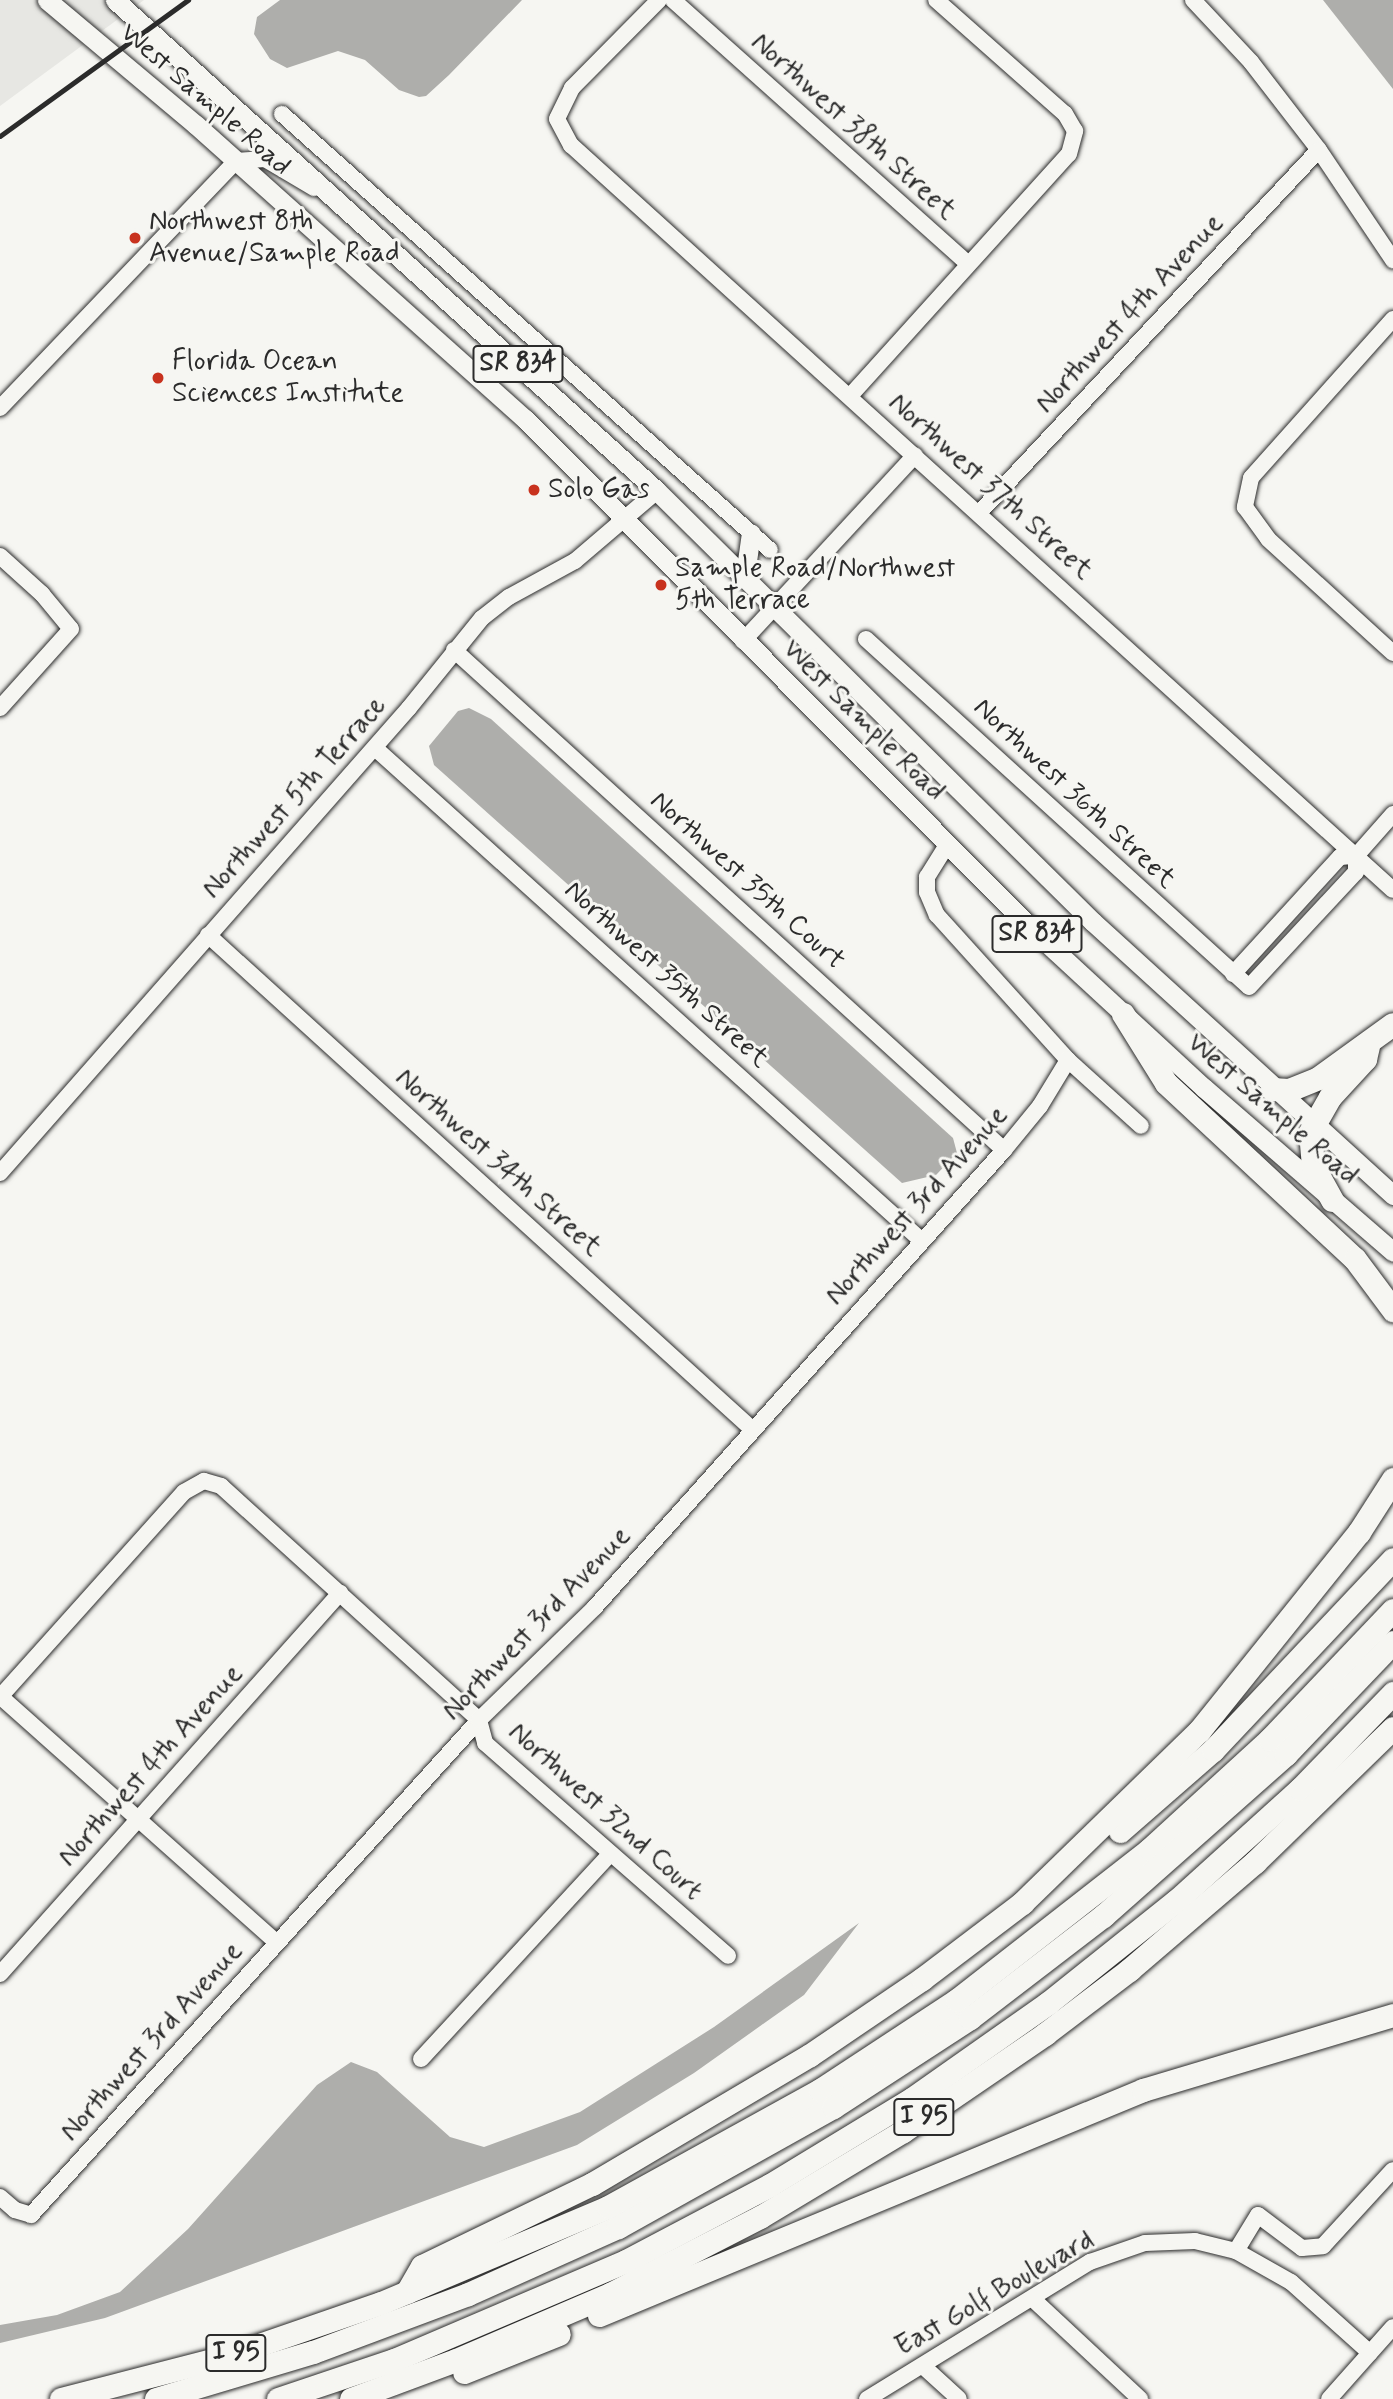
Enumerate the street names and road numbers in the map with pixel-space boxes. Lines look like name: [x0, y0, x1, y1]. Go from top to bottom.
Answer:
street label: West Sample Road: [112, 16, 298, 184]
street label: Northwest 38th Street: [744, 26, 962, 228]
street label: Northwest 4th Avenue: [1029, 207, 1231, 421]
road number: SR 834: [471, 342, 565, 386]
street label: Northwest 37th Street: [881, 386, 1099, 588]
street label: West Sample Road: [775, 633, 951, 809]
street label: Northwest 5th Terrace: [196, 690, 394, 906]
street label: Northwest 36th Street: [966, 692, 1182, 896]
street label: Northwest 35th Court: [642, 785, 852, 977]
street label: Northwest 35th Street: [557, 874, 775, 1076]
road number: SR 834: [990, 911, 1084, 956]
street label: West Sample Road: [1179, 1026, 1365, 1194]
street label: Northwest 34th Street: [388, 1062, 608, 1264]
street label: Northwest 3rd Avenue: [818, 1099, 1016, 1313]
street label: Northwest 3rd Avenue: [435, 1519, 639, 1729]
street label: Northwest 4th Avenue: [51, 1658, 251, 1874]
street label: Northwest 32nd Court: [499, 1714, 711, 1910]
street label: Northwest 3rd Avenue: [53, 1935, 251, 2149]
road number: I 95: [892, 2094, 956, 2140]
street label: East Golf Boulevard: [890, 2224, 1100, 2364]
road number: I 95: [204, 2330, 268, 2376]

